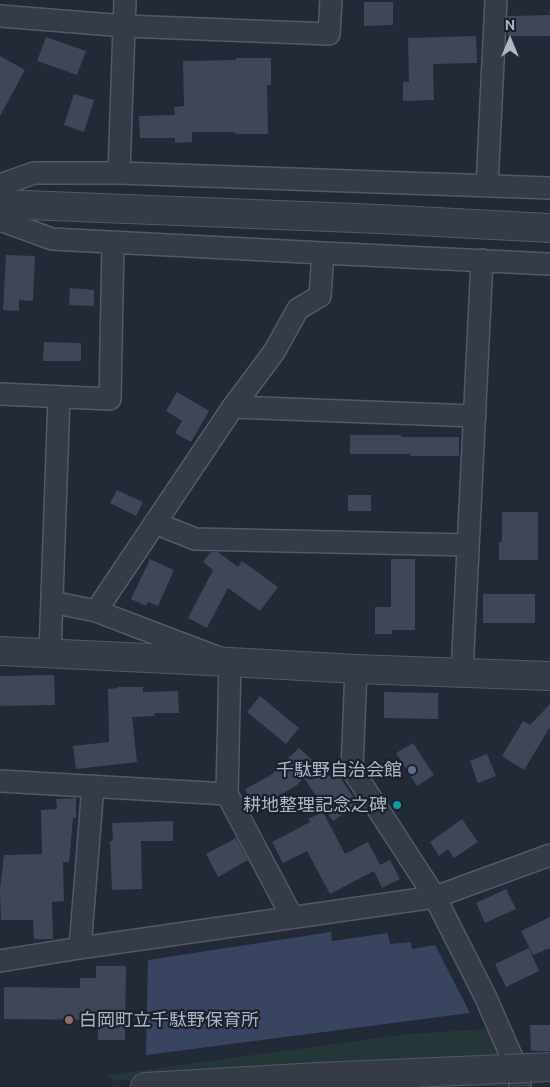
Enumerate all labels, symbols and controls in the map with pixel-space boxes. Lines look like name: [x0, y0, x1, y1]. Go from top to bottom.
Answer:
north arrow: [485, 15, 535, 65]
text: N: [505, 17, 515, 33]
place label: 千駄野自治会館: [276, 759, 402, 781]
marker: 千駄野自治会館: [406, 764, 418, 776]
place label: 耕地整理記念之碑: [243, 794, 387, 816]
marker: 耕地整理記念之碑: [391, 799, 403, 811]
place label: 白岡町立千駄野保育所: [79, 1009, 259, 1031]
marker: 白岡町立千駄野保育所: [63, 1014, 75, 1026]

